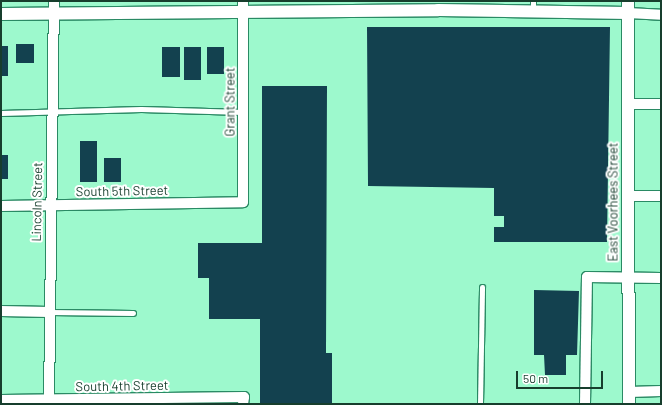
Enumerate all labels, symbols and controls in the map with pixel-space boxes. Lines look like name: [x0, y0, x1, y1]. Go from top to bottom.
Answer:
street label: Grant Street: [222, 67, 238, 137]
street label: East Voorhees Street: [605, 142, 621, 262]
street label: Lincoln Street: [29, 162, 45, 242]
street label: South 5th Street: [76, 182, 168, 200]
scale bar: [518, 363, 605, 389]
text: 50 m: [523, 371, 548, 385]
street label: South 4th Street: [75, 377, 169, 395]

